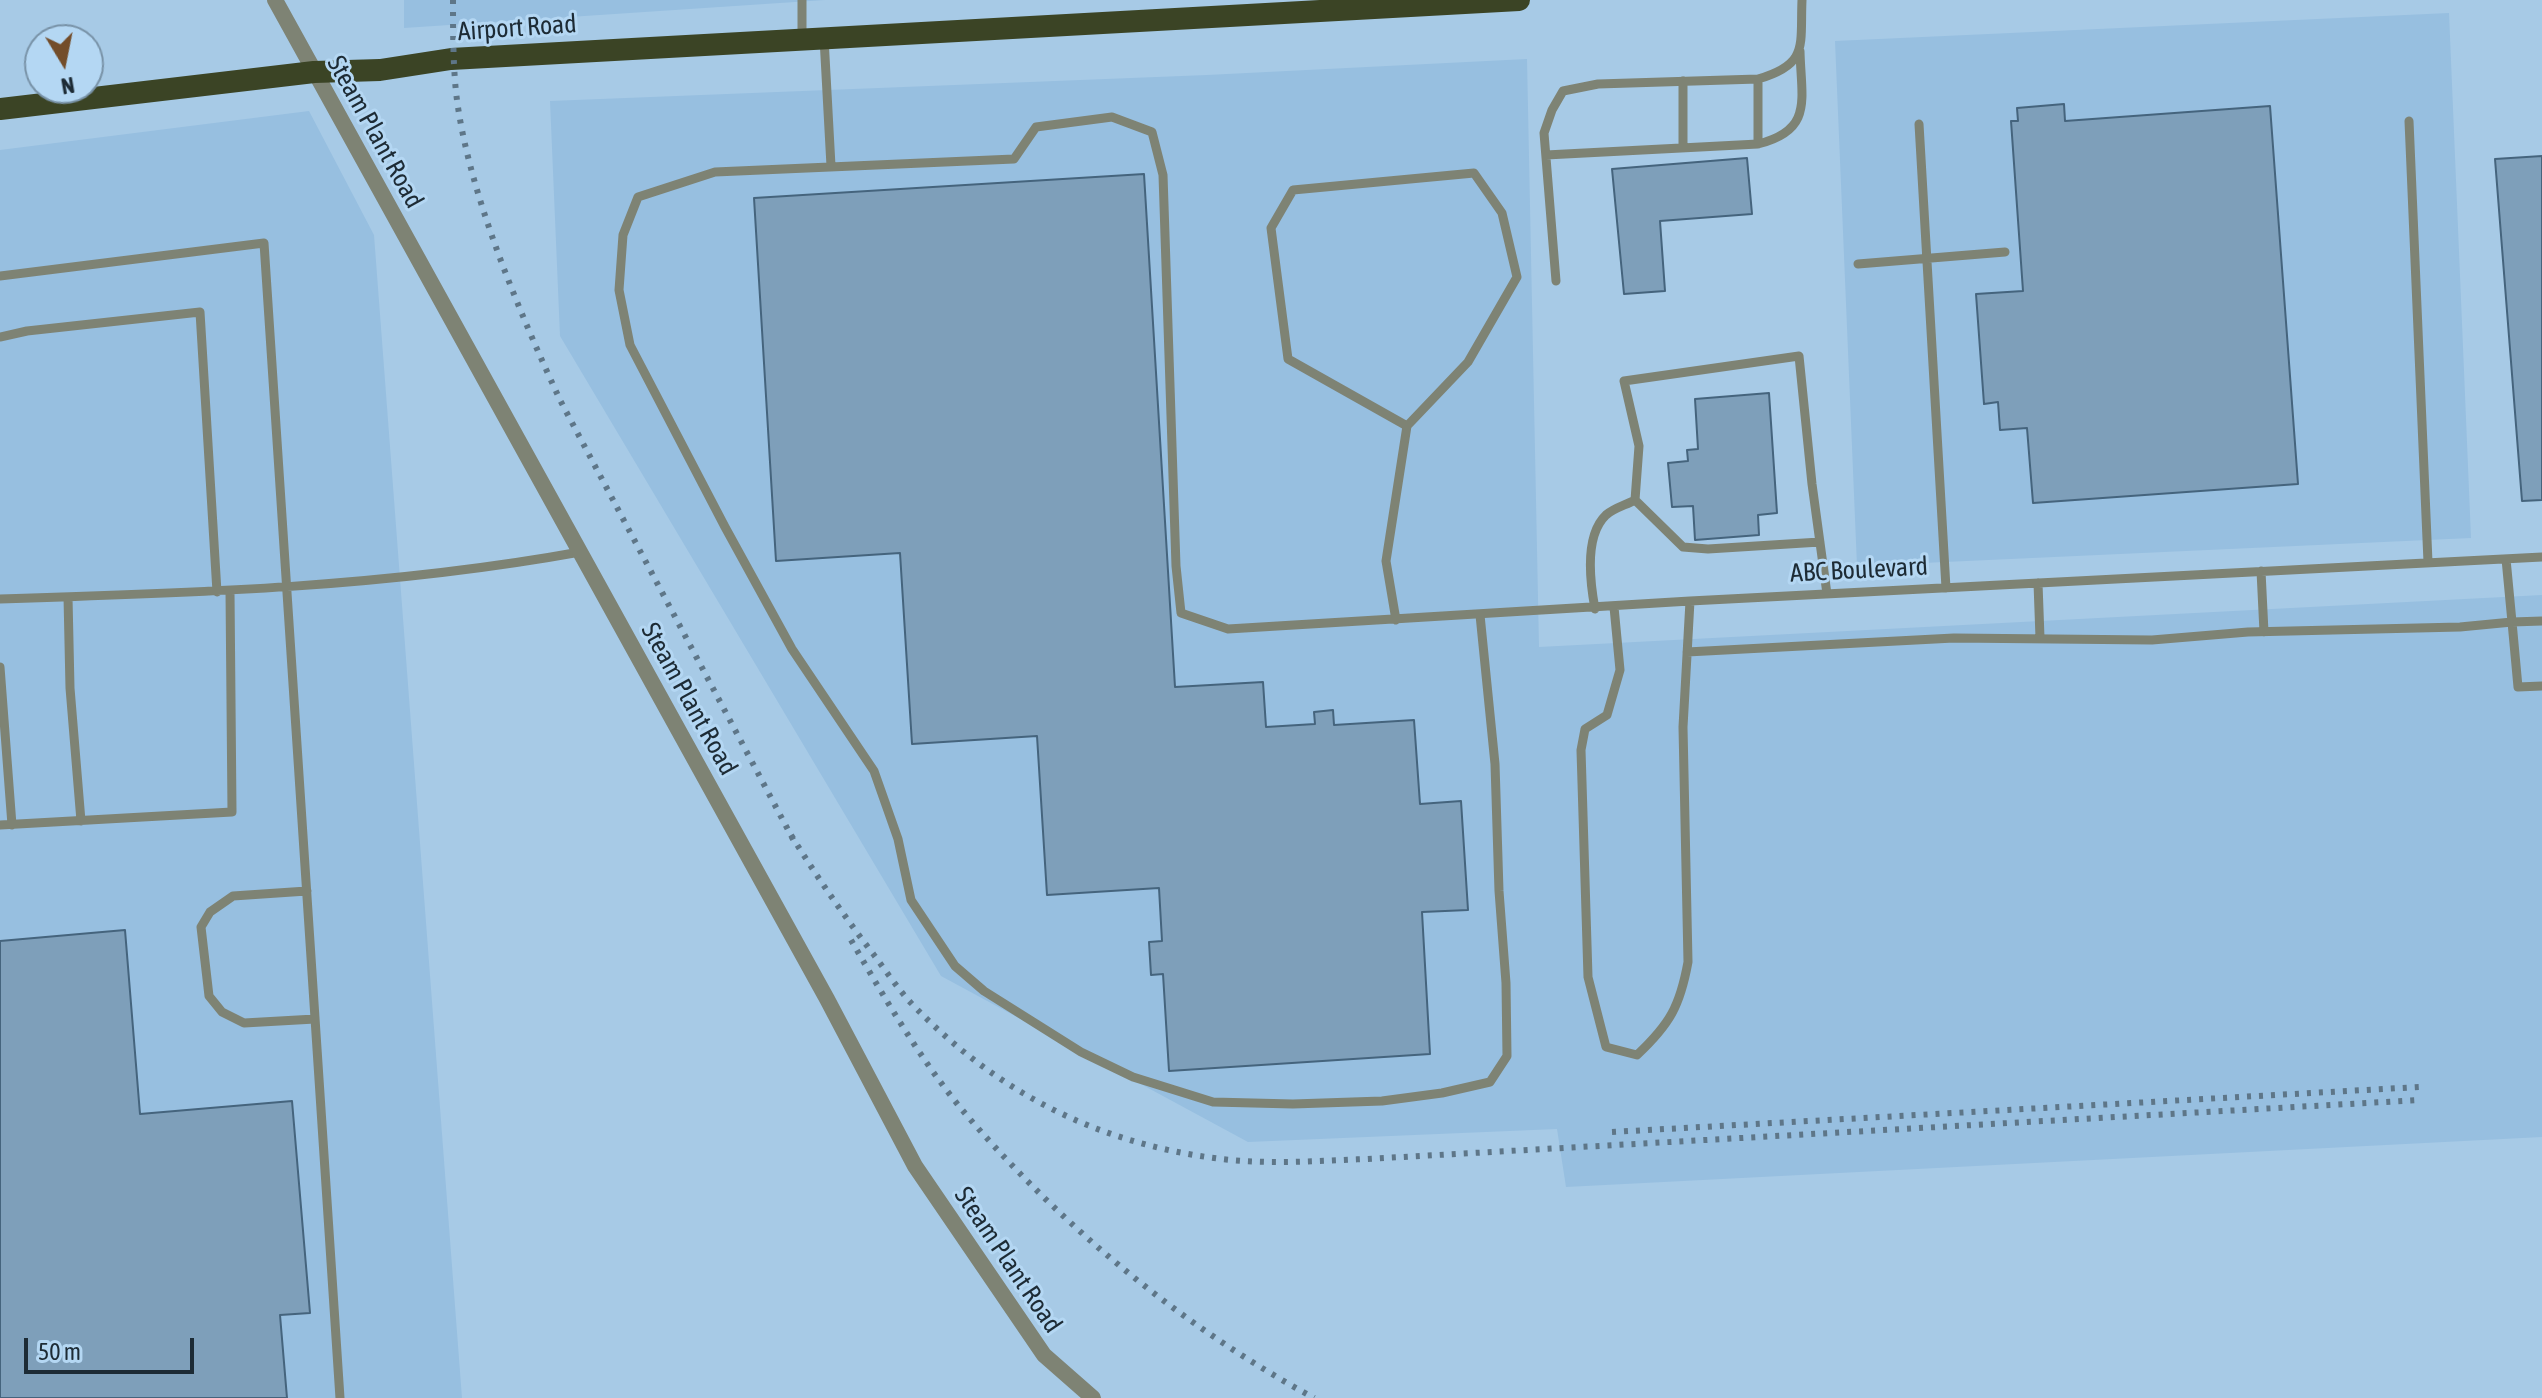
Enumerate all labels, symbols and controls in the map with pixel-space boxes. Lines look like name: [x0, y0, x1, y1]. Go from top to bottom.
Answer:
street label: Airport Road: [457, 8, 577, 48]
north arrow: [24, 24, 104, 104]
street label: Steam Plant Road: [320, 50, 430, 214]
text: N: [59, 72, 76, 100]
street label: ABC Boulevard: [1789, 551, 1929, 589]
street label: Steam Plant Road: [634, 617, 744, 781]
street label: Steam Plant Road: [948, 1181, 1068, 1339]
scale bar: [28, 1322, 198, 1372]
text: 50 m: [38, 1338, 81, 1365]

